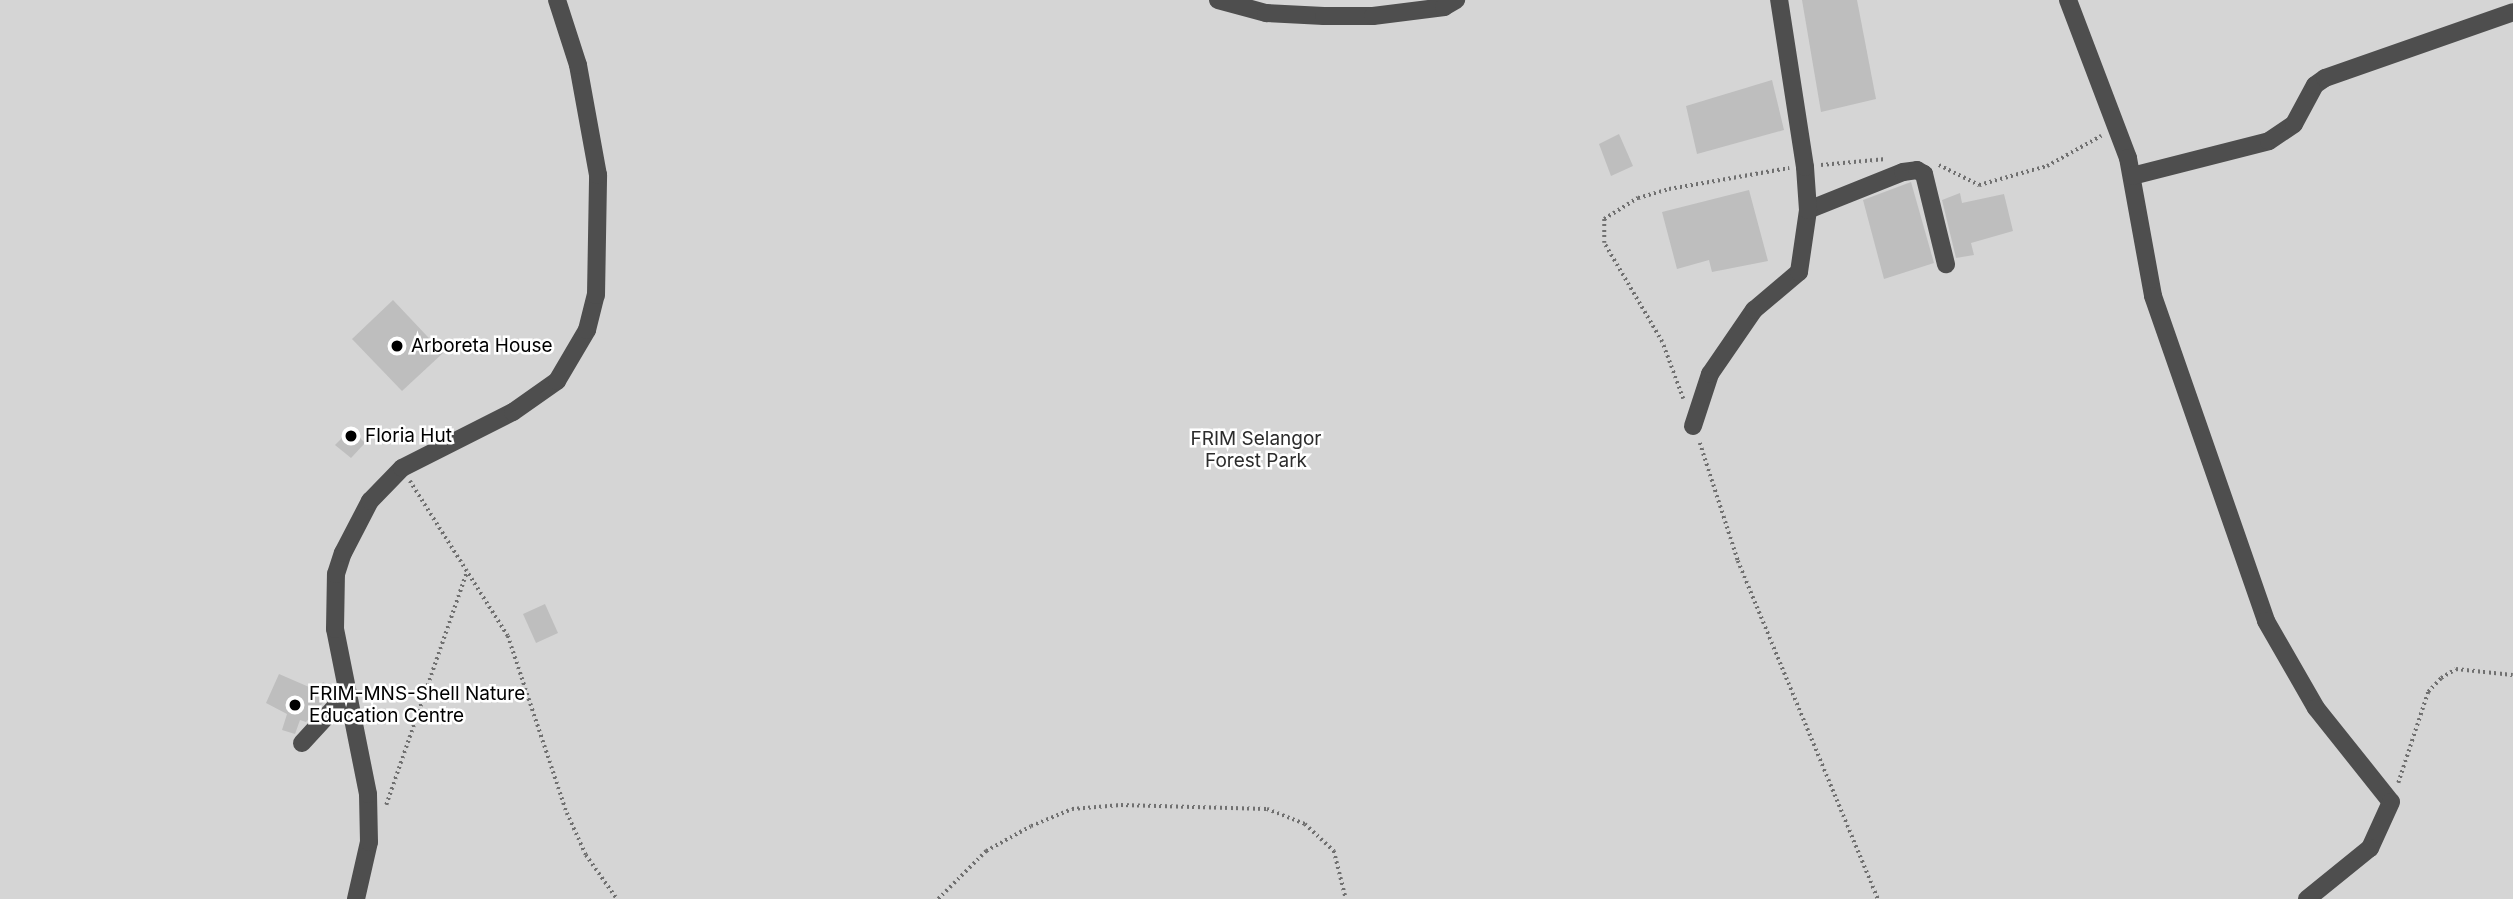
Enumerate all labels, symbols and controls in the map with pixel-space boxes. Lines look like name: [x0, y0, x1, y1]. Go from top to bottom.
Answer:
place label: Arboreta House: [411, 335, 553, 357]
marker: Arboreta House: [389, 338, 405, 354]
place label: Floria Hut: [365, 425, 452, 447]
marker: Floria Hut: [343, 428, 359, 444]
park label: FRIM Selangor Forest Park: [1190, 428, 1322, 472]
place label: FRIM-MNS-Shell Nature Education Centre: [309, 683, 525, 727]
marker: FRIM-MNS-Shell Nature Education Centre: [287, 697, 303, 713]

